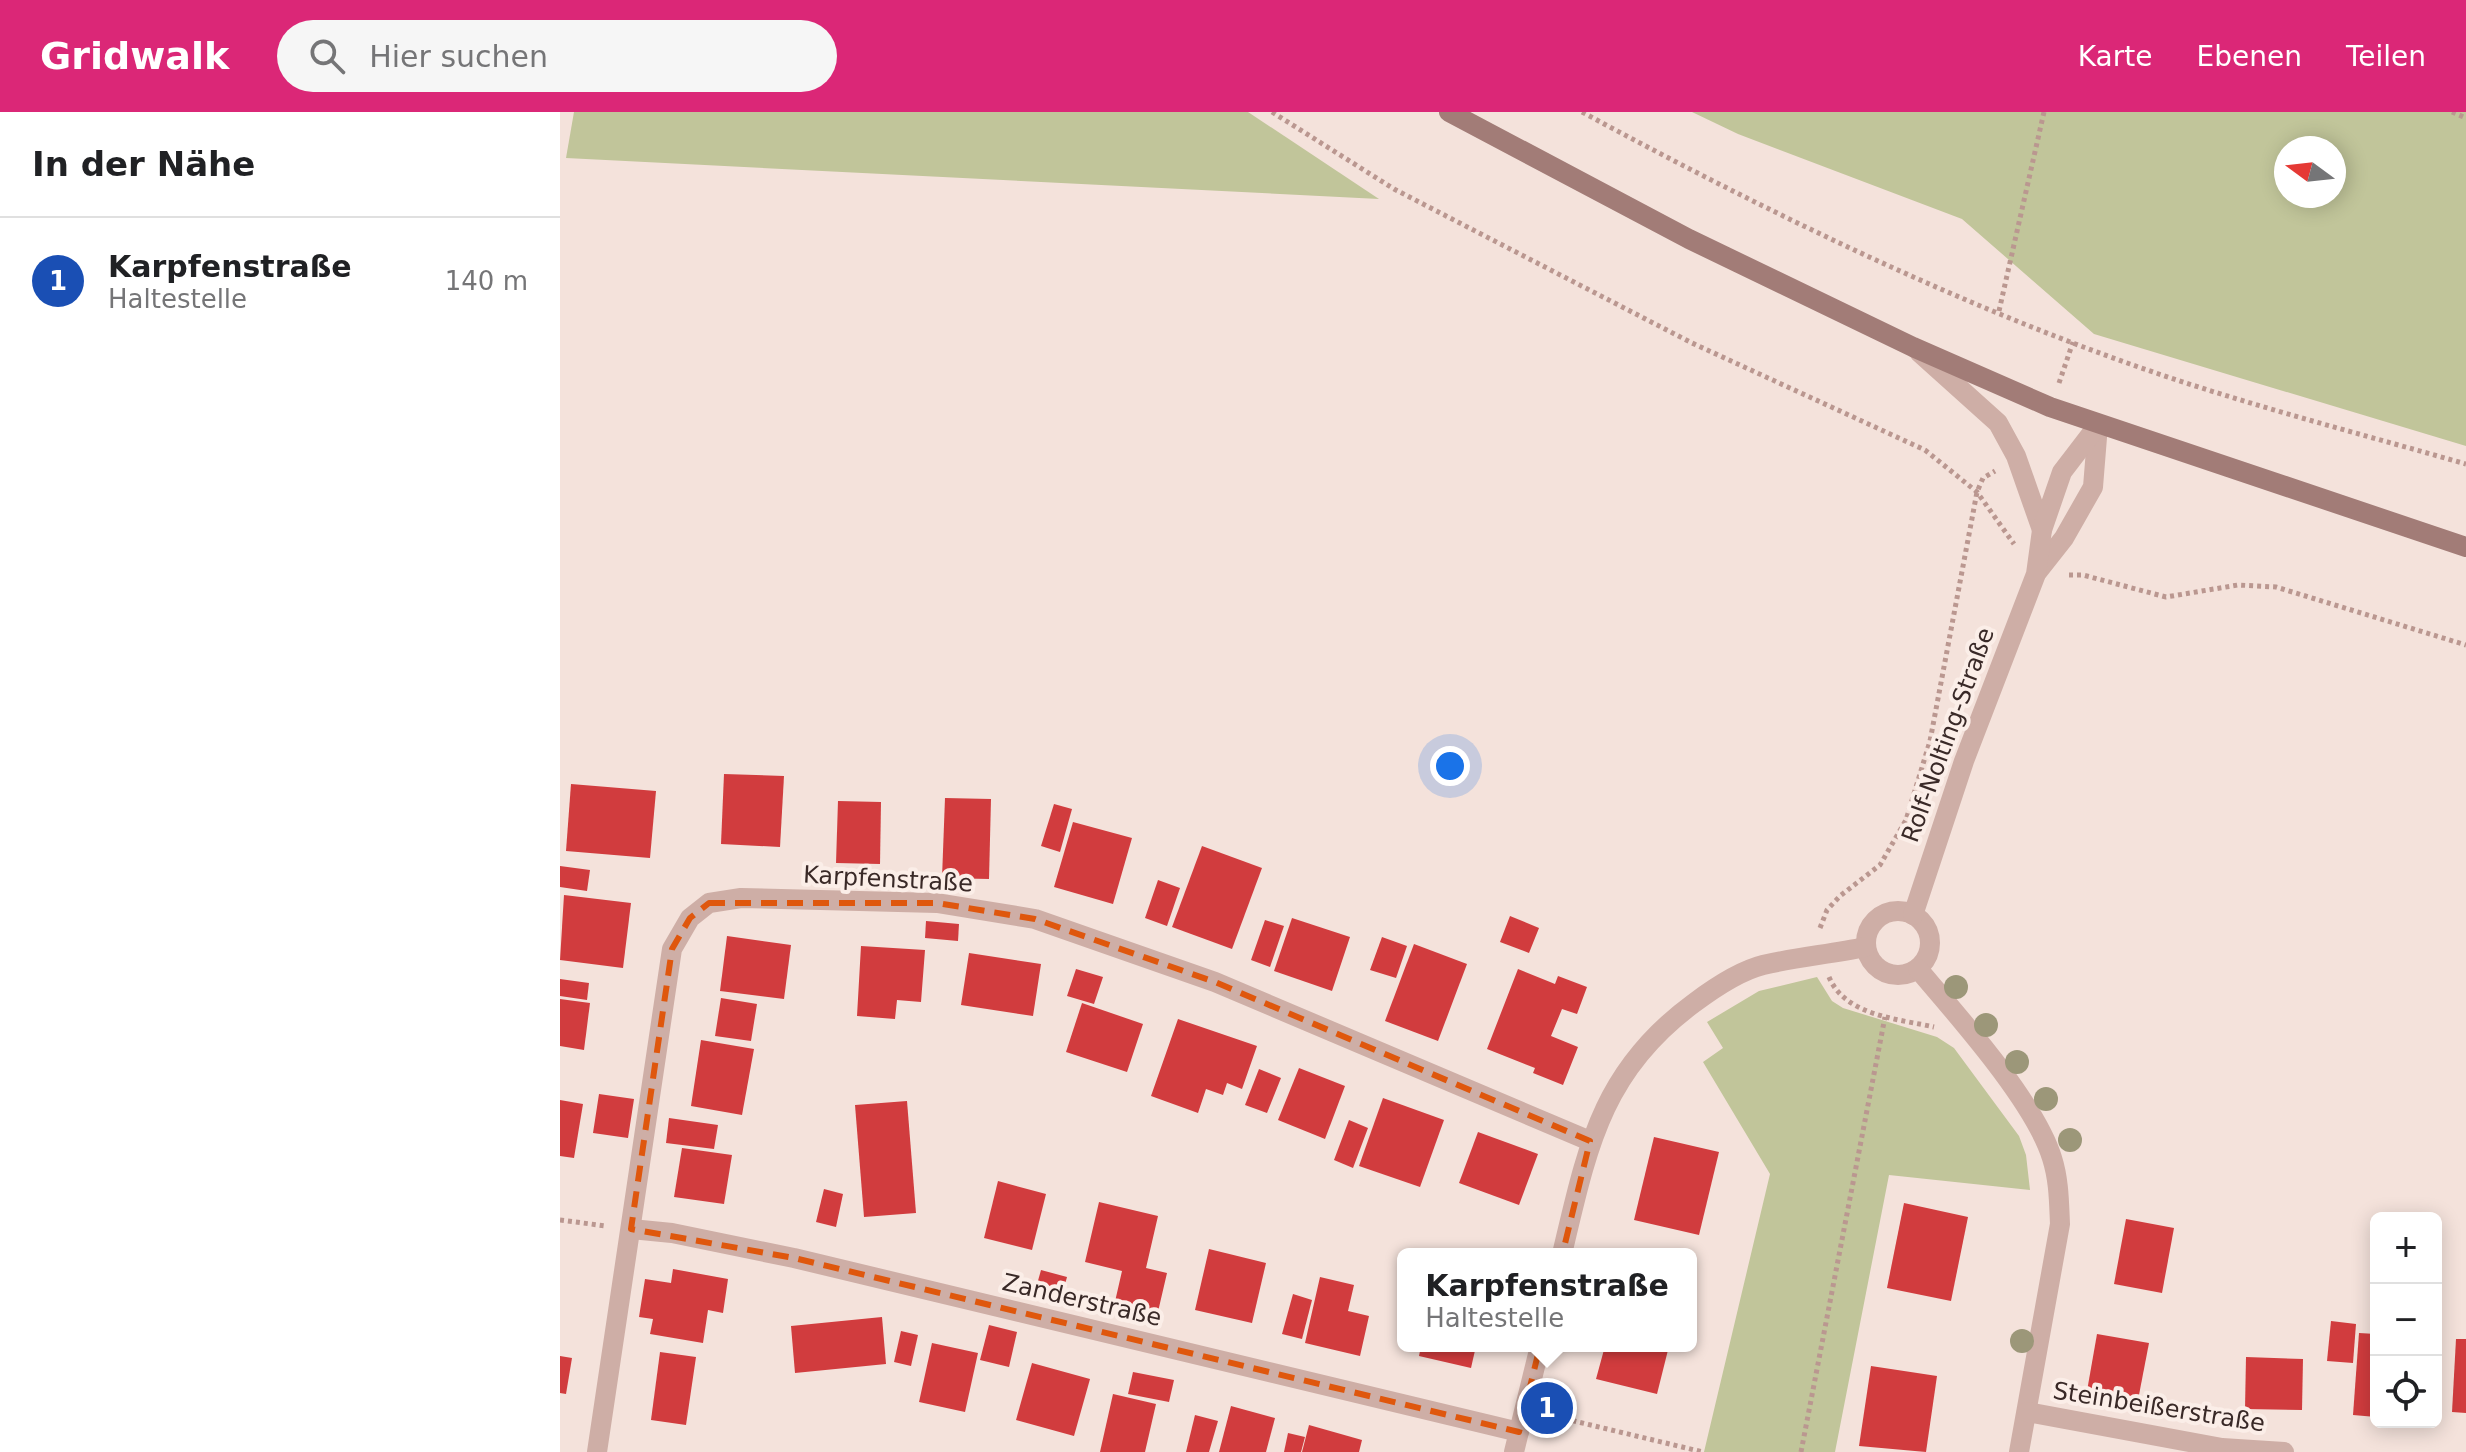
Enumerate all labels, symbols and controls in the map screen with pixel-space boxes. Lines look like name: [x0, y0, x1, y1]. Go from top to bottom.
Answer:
search box: [277, 20, 837, 92]
text: Gridwalk: [40, 34, 229, 78]
icon: search: [305, 34, 349, 78]
text: Hier suchen: [369, 39, 548, 74]
text: Karte: [2078, 40, 2152, 73]
text: Ebenen: [2196, 40, 2302, 73]
text: Teilen: [2346, 40, 2426, 73]
north arrow: [2274, 136, 2346, 208]
text: In der Nähe: [32, 144, 255, 184]
text: Karpfenstraße: [108, 249, 352, 284]
text: 1: [49, 266, 67, 296]
text: 140 m: [445, 266, 528, 296]
text: Haltestelle: [108, 284, 247, 314]
street label: Rolf-Nolting-Straße: [1896, 624, 2000, 846]
your location: [1430, 746, 1470, 786]
street label: Karpfenstraße: [802, 861, 974, 897]
map controls: [2370, 1212, 2442, 1428]
button: +: [2370, 1212, 2442, 1284]
popup: [1397, 1248, 1697, 1352]
street label: Zanderstraße: [1000, 1268, 1164, 1332]
text: Karpfenstraße: [1425, 1268, 1669, 1303]
button: −: [2370, 1284, 2442, 1356]
text: Haltestelle: [1425, 1303, 1564, 1333]
button: locate: [2370, 1356, 2442, 1428]
street label: Steinbeißerstraße: [2051, 1376, 2267, 1438]
pin: 1: [1521, 1378, 1573, 1438]

